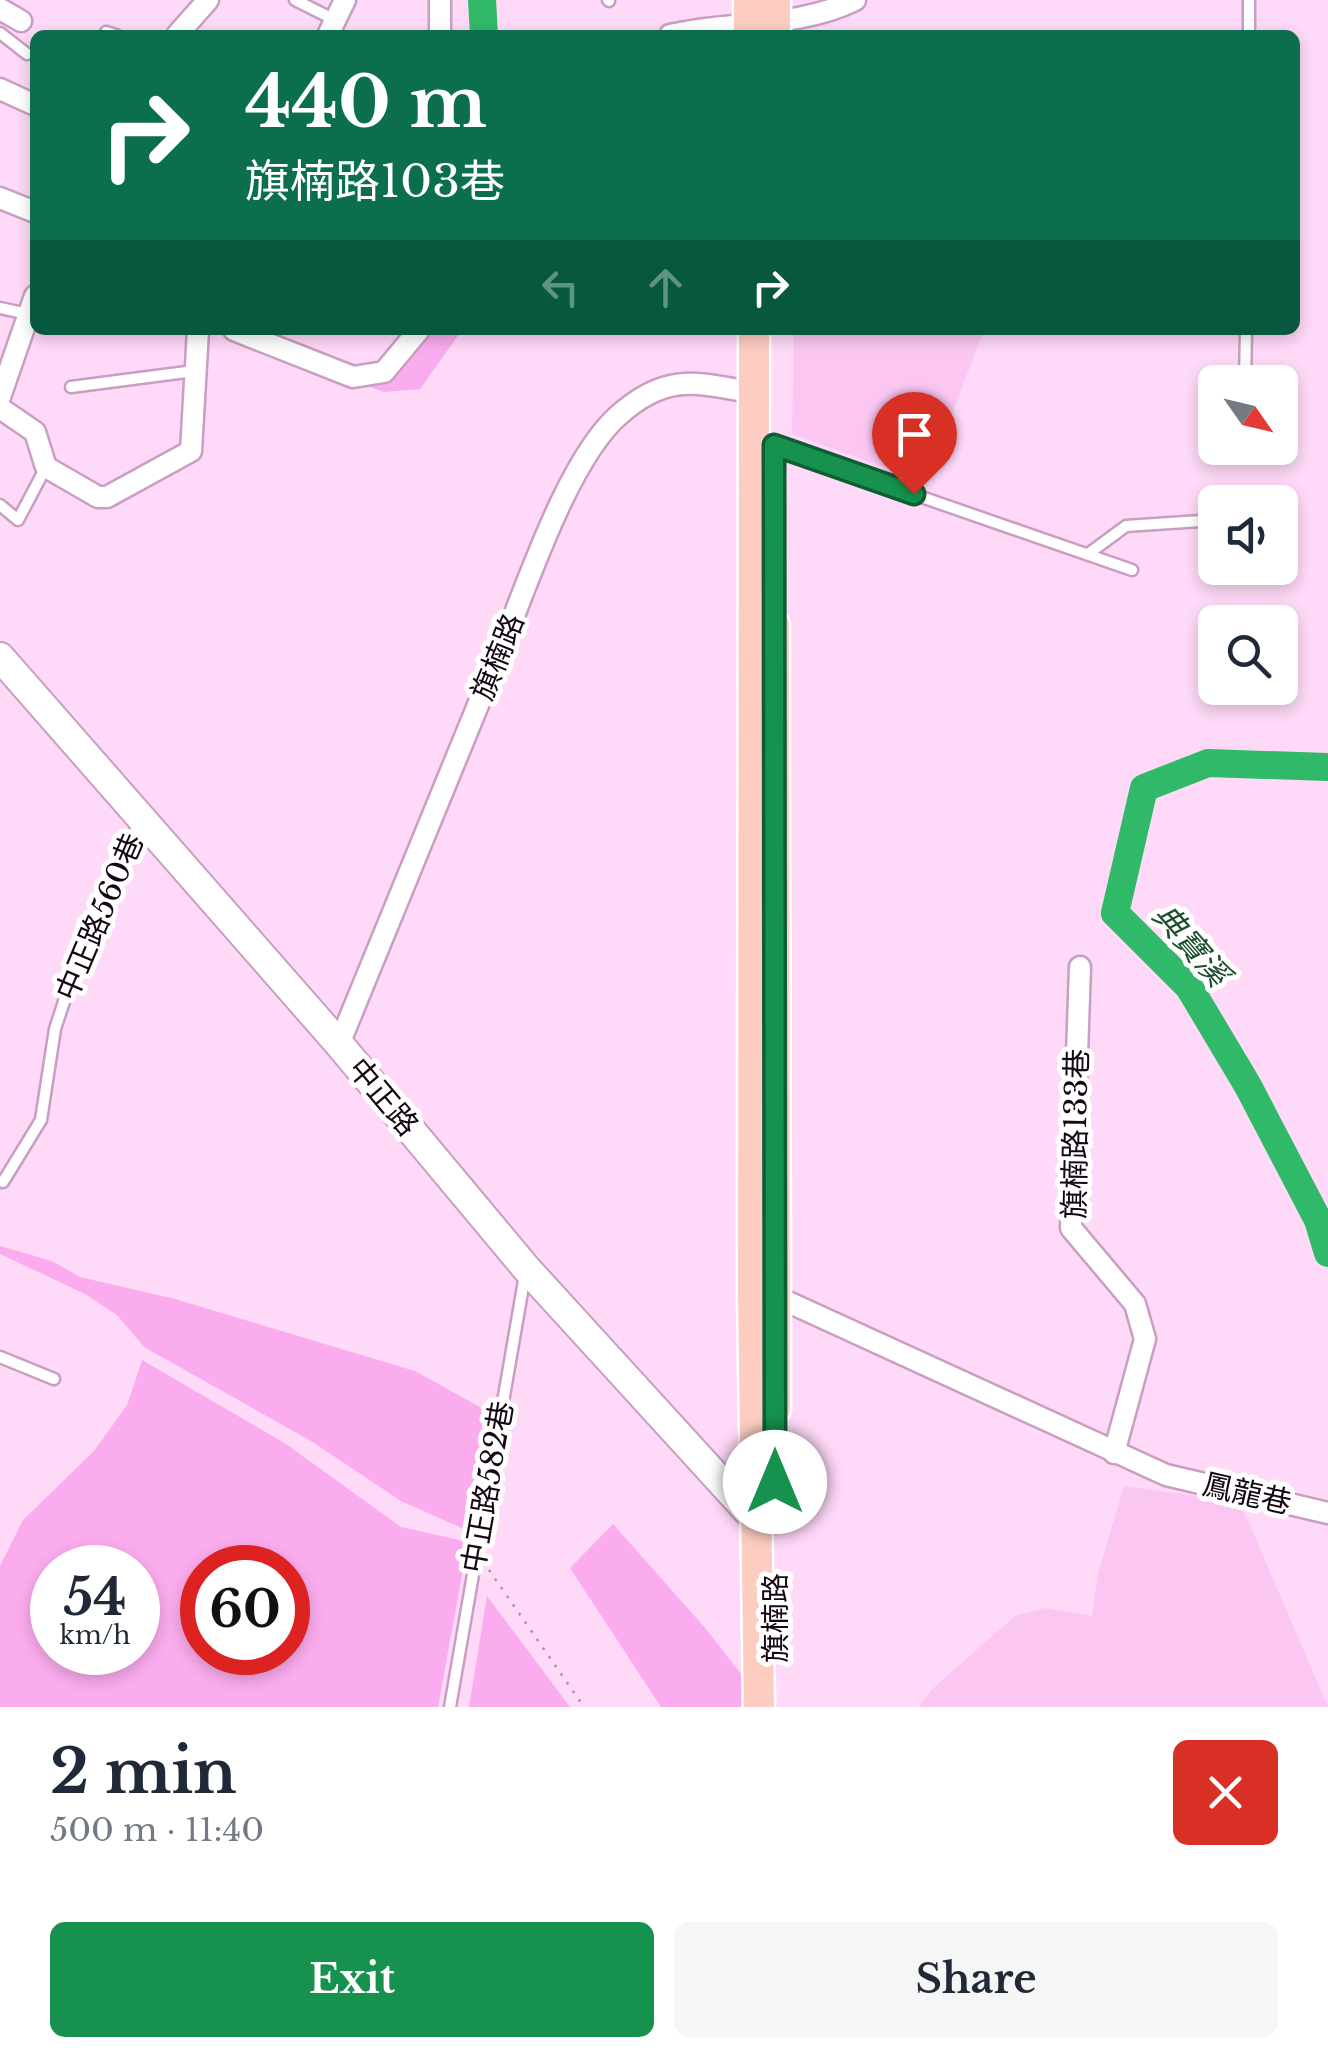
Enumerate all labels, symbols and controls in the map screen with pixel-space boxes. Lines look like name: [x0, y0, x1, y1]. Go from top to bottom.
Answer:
text: 440 m: [245, 59, 487, 146]
icon: right: [80, 70, 210, 200]
text: 旗楠路103巷: [245, 153, 505, 209]
icon: left: [533, 260, 588, 315]
icon: ahead: [638, 260, 693, 315]
icon: right: [743, 260, 798, 315]
north arrow: [1198, 365, 1298, 465]
map controls: [1198, 365, 1298, 705]
pin: [872, 392, 957, 495]
icon: arrive: [887, 407, 942, 462]
button: sound: [1198, 485, 1298, 585]
button: search: [1198, 605, 1298, 705]
street label: 旗楠路: [464, 608, 532, 705]
street label: 中正路560巷: [48, 828, 151, 1006]
water label: 典寶溪: [1144, 896, 1240, 997]
street label: 旗楠路133巷: [1056, 1049, 1095, 1219]
street label: 中正路: [340, 1050, 426, 1143]
street label: 中正路582巷: [454, 1398, 521, 1576]
position arrow: [723, 1430, 827, 1534]
street label: 鳳龍巷: [1199, 1465, 1295, 1522]
speed limit sign: 60: [180, 1545, 310, 1675]
text: 54: [64, 1566, 126, 1629]
street label: 旗楠路: [757, 1573, 794, 1663]
text: km/h: [60, 1620, 130, 1651]
text: 2 min: [50, 1735, 237, 1809]
button: close: [1173, 1740, 1278, 1845]
text: 500 m · 11:40: [50, 1810, 264, 1850]
button: Exit: [50, 1922, 654, 2037]
button: Share: [674, 1922, 1278, 2037]

